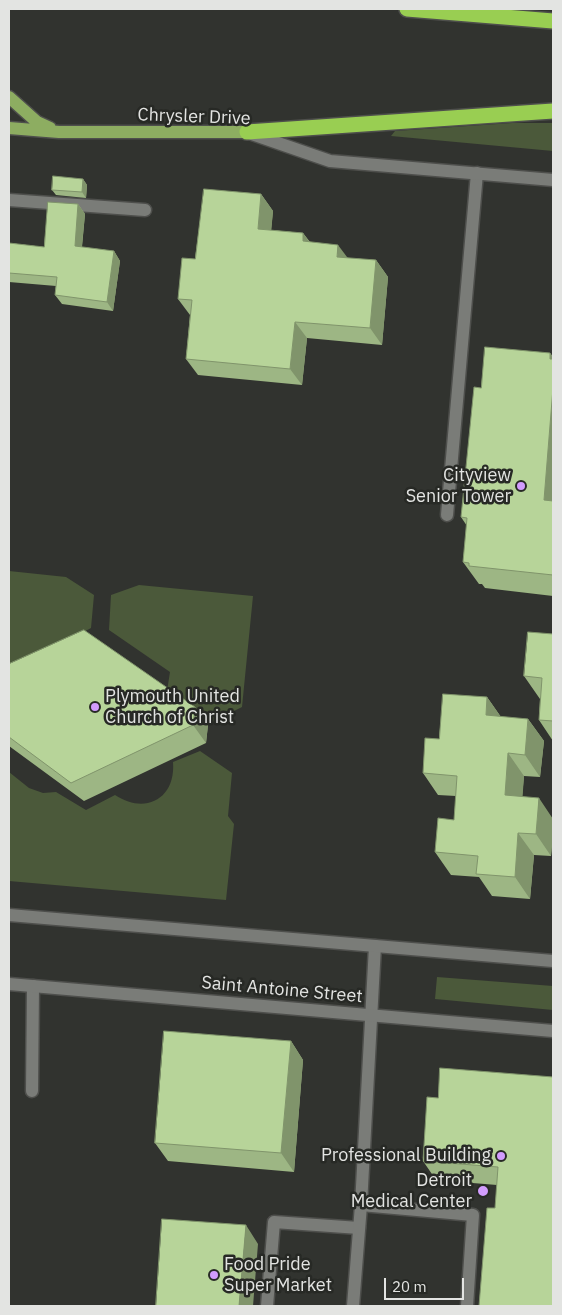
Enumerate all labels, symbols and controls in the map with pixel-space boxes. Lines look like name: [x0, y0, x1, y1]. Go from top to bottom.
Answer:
street label: Chrysler Drive: [137, 104, 251, 130]
place label: Cityview Senior Tower: [406, 465, 511, 508]
marker: Cityview Senior Tower: [515, 480, 527, 492]
place label: Plymouth United Church of Christ: [105, 686, 240, 729]
marker: Plymouth United Church of Christ: [89, 701, 101, 713]
street label: Saint Antoine Street: [201, 972, 363, 1008]
place label: Professional Building: [321, 1145, 491, 1167]
marker: Professional Building: [495, 1150, 507, 1162]
place label: Detroit Medical Center: [351, 1170, 472, 1212]
marker: Detroit Medical Center: [476, 1184, 490, 1198]
place label: Food Pride Super Market: [224, 1254, 332, 1296]
scale bar: [387, 1268, 467, 1300]
marker: Food Pride Super Market: [208, 1269, 220, 1281]
text: 20 m: [392, 1277, 427, 1296]

